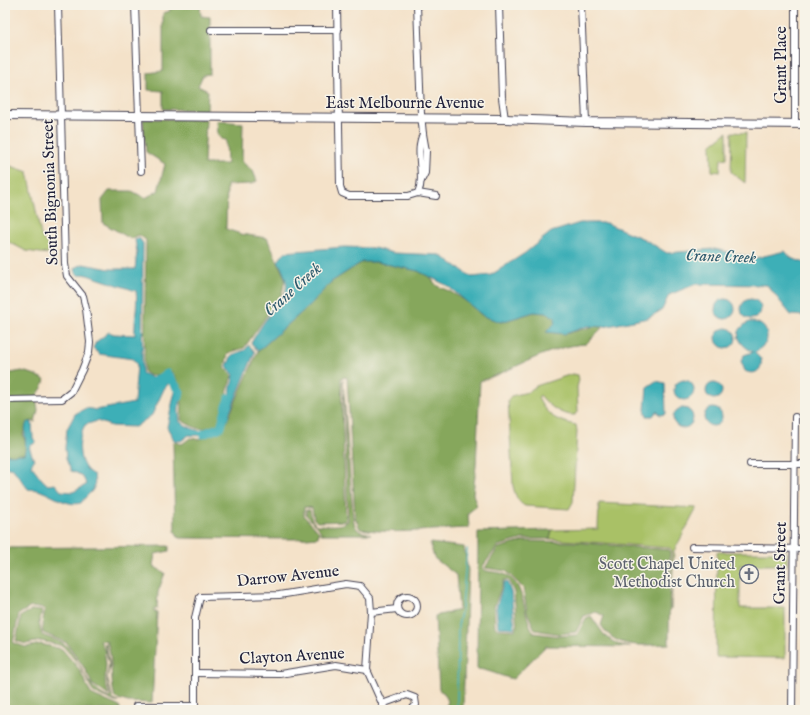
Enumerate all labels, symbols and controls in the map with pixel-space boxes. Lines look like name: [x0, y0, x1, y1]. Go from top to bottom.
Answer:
street label: Grant Place: [772, 26, 792, 104]
street label: East Melbourne Avenue: [326, 94, 484, 114]
street label: South Bignonia Street: [38, 118, 64, 265]
water label: Crane Creek: [685, 245, 757, 269]
water label: Crane Creek: [260, 258, 326, 321]
street label: Grant Street: [770, 521, 792, 605]
place label: Scott Chapel United Methodist Church: [599, 555, 735, 593]
street label: Darrow Avenue: [236, 562, 340, 592]
church icon: Scott Chapel United Methodist Church: [738, 563, 760, 585]
street label: Clayton Avenue: [239, 644, 345, 670]

